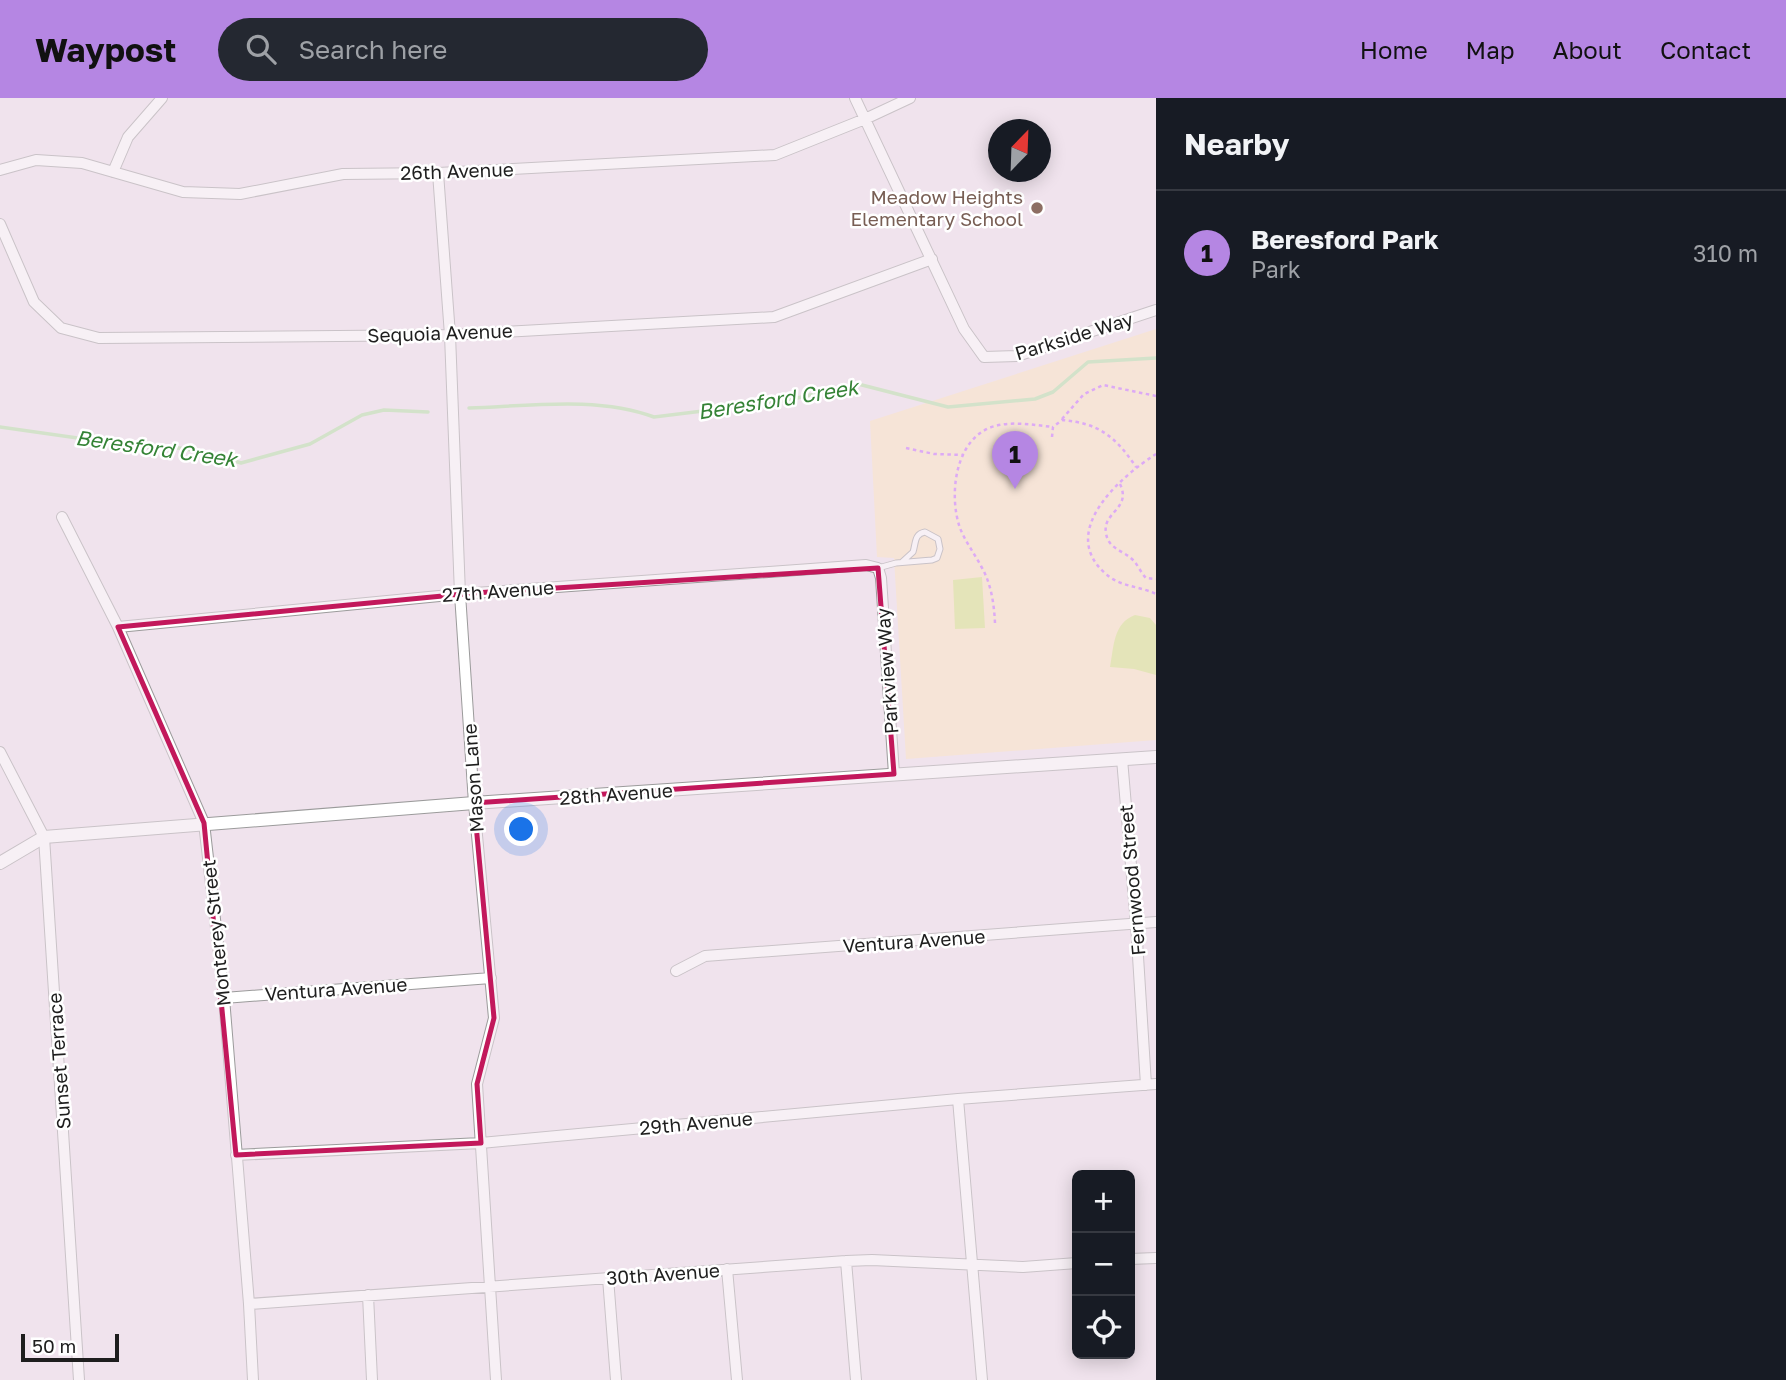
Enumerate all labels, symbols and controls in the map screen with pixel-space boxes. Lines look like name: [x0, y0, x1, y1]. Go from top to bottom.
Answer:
search box: [218, 18, 708, 81]
text: Waypost: [35, 30, 176, 69]
icon: search: [242, 30, 280, 68]
text: Search here: [298, 34, 447, 65]
text: Home: [1360, 35, 1428, 64]
text: Map: [1466, 35, 1515, 64]
text: About: [1553, 35, 1622, 64]
text: Contact: [1660, 35, 1751, 64]
north arrow: [988, 119, 1051, 182]
text: Nearby: [1184, 126, 1289, 162]
street label: 26th Avenue: [400, 157, 514, 184]
place label: Meadow Heights Elementary School: [850, 185, 1023, 230]
marker: Meadow Heights Elementary School: [1029, 200, 1045, 216]
text: Beresford Park: [1251, 224, 1439, 255]
text: 1: [1201, 239, 1213, 267]
text: 310 m: [1693, 239, 1758, 267]
text: Park: [1251, 255, 1301, 283]
street label: Parkside Way: [1012, 307, 1136, 364]
street label: Sequoia Avenue: [367, 318, 513, 347]
water label: Beresford Creek: [696, 373, 862, 425]
water label: Beresford Creek: [74, 424, 240, 472]
pin: 1: [992, 431, 1038, 489]
street label: 27th Avenue: [441, 575, 555, 606]
street label: Parkview Way: [871, 607, 902, 735]
street label: Mason Lane: [457, 723, 488, 833]
street label: 28th Avenue: [558, 778, 673, 809]
street label: Fernwood Street: [1113, 803, 1150, 957]
your location: [504, 812, 538, 846]
street label: Monterey Street: [196, 859, 235, 1008]
street label: Ventura Avenue: [842, 924, 986, 957]
street label: Ventura Avenue: [264, 972, 408, 1005]
street label: Sunset Terrace: [42, 992, 75, 1130]
street label: 29th Avenue: [638, 1106, 754, 1139]
map controls: [1072, 1170, 1135, 1359]
button: +: [1072, 1170, 1135, 1233]
button: −: [1072, 1233, 1135, 1296]
street label: 30th Avenue: [605, 1258, 721, 1289]
button: locate: [1072, 1296, 1135, 1359]
scale bar: [21, 1331, 119, 1363]
text: 50 m: [32, 1334, 76, 1357]

